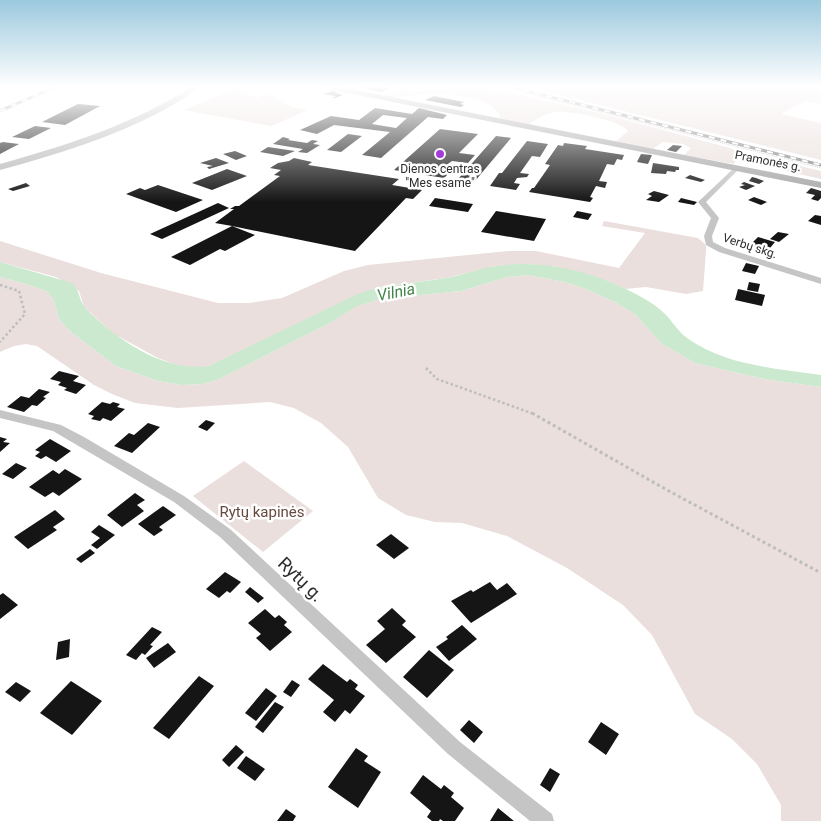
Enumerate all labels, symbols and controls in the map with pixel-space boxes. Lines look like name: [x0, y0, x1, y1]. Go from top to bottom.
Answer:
marker: Dienos centras "Mes esame": [434, 148, 446, 160]
street label: Pramonės g.: [734, 148, 802, 174]
place label: Dienos centras "Mes esame": [400, 162, 480, 190]
street label: Verbų skg.: [721, 231, 779, 261]
water label: Vilnia: [375, 279, 417, 305]
park label: Rytų kapinės: [219, 503, 305, 521]
street label: Rytų g.: [274, 552, 328, 606]

